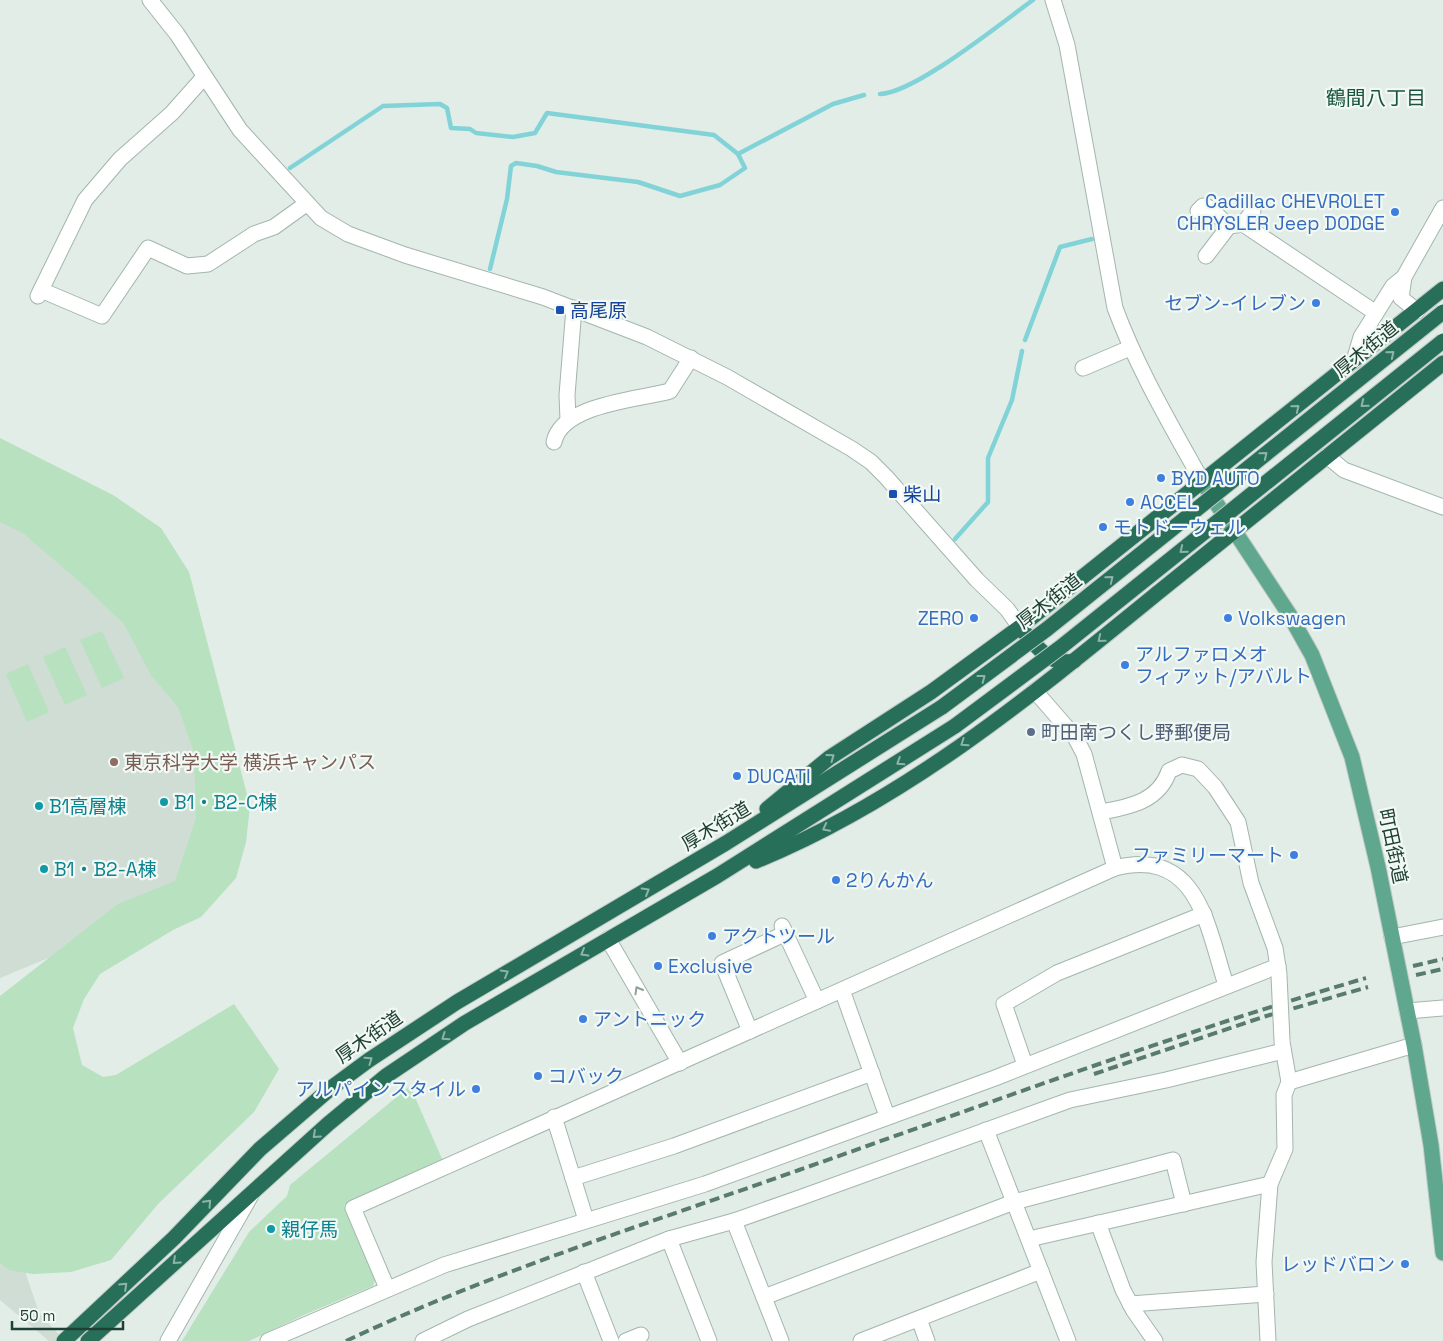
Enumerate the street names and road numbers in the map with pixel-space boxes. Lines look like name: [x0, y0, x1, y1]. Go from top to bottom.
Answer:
street label: 厚木街道: [1329, 315, 1403, 383]
street label: 厚木街道: [1011, 568, 1087, 634]
street label: 厚木街道: [677, 796, 755, 856]
street label: 町田街道: [1373, 806, 1413, 886]
street label: 厚木街道: [331, 1005, 407, 1069]

